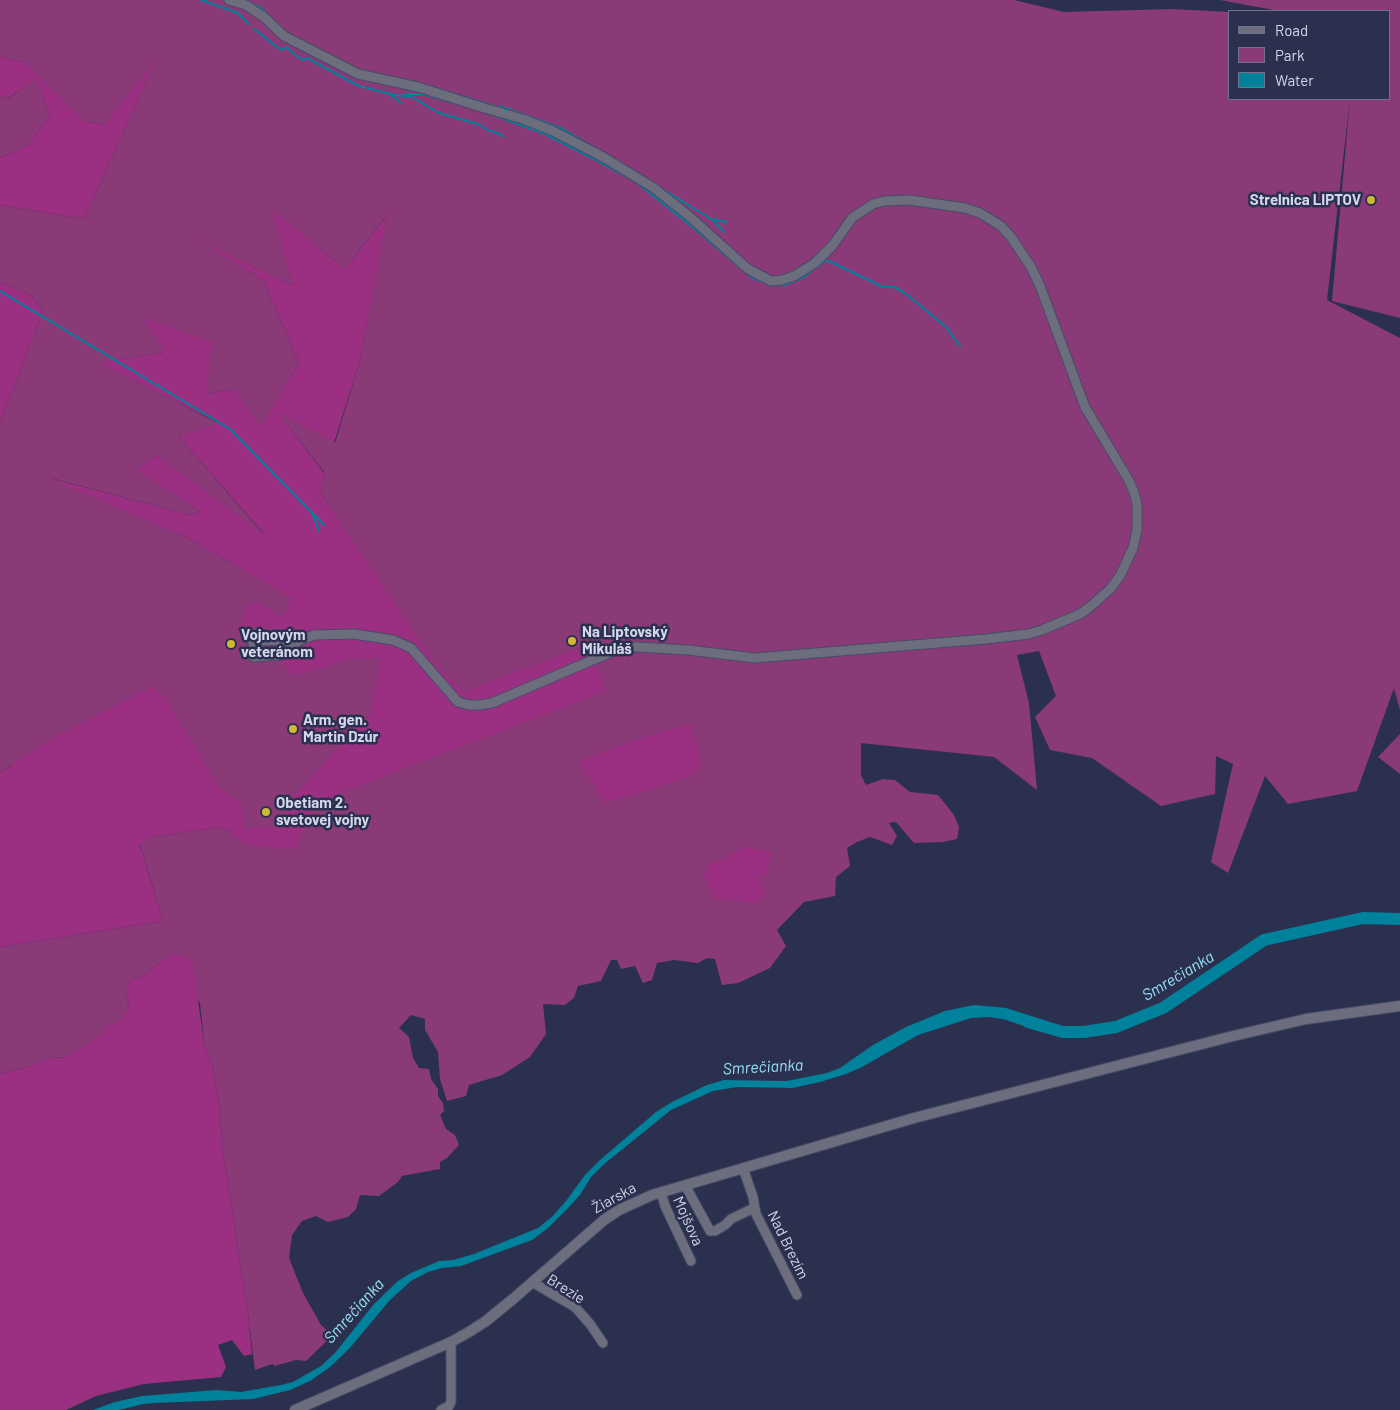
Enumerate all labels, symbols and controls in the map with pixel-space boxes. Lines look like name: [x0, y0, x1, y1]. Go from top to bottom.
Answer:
legend: [1228, 10, 1390, 100]
text: Road: [1275, 21, 1308, 39]
text: Park: [1275, 46, 1304, 64]
text: Water: [1275, 71, 1314, 89]
place label: Strelnica LIPTOV: [1250, 191, 1361, 209]
marker: Strelnica LIPTOV: [1365, 194, 1377, 206]
place label: Na Liptovský Mikuláš: [582, 623, 668, 658]
place label: Vojnovým veteránom: [241, 626, 313, 661]
marker: Na Liptovský Mikuláš: [566, 635, 578, 647]
marker: Vojnovým veteránom: [225, 638, 237, 650]
place label: Arm. gen. Martin Dzúr: [303, 711, 378, 746]
marker: Arm. gen. Martin Dzúr: [287, 723, 299, 735]
place label: Obetiam 2. svetovej vojny: [276, 794, 369, 829]
marker: Obetiam 2. svetovej vojny: [260, 806, 272, 818]
water label: Smrečianka: [1139, 947, 1217, 1005]
water label: Smrečianka: [722, 1055, 804, 1079]
street label: Žiarska: [589, 1179, 639, 1217]
street label: Mojšova: [669, 1193, 707, 1249]
street label: Nad Brezím: [764, 1208, 812, 1282]
street label: Brezie: [544, 1270, 588, 1308]
water label: Smrečianka: [320, 1275, 388, 1347]

